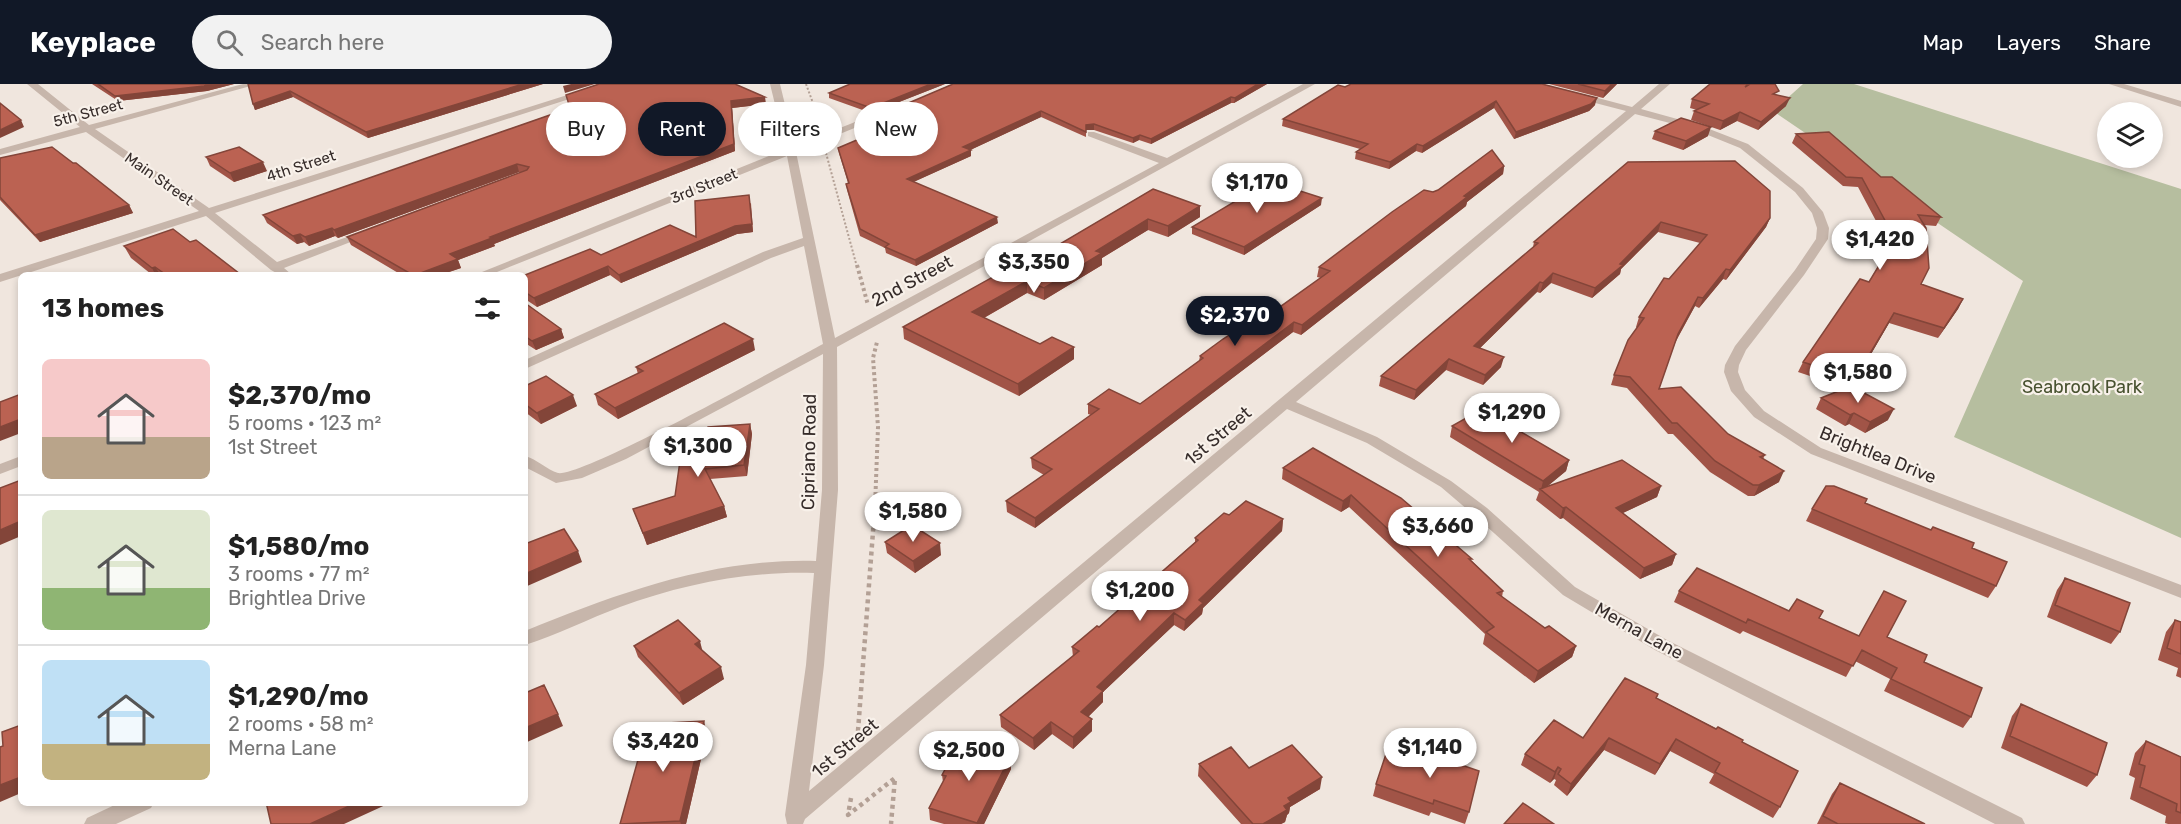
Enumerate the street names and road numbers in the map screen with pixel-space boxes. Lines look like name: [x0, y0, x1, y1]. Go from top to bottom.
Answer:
street label: 5th Street: [51, 95, 125, 131]
street label: 4th Street: [264, 146, 338, 186]
street label: Main Street: [121, 149, 197, 209]
street label: 3rd Street: [668, 164, 740, 208]
street label: 2nd Street: [868, 250, 956, 312]
street label: Cipriano Road: [797, 394, 821, 510]
street label: 1st Street: [1180, 402, 1256, 470]
street label: Brightlea Drive: [1816, 422, 1940, 488]
street label: Merna Lane: [1591, 598, 1687, 664]
street label: 1st Street: [807, 714, 883, 782]

